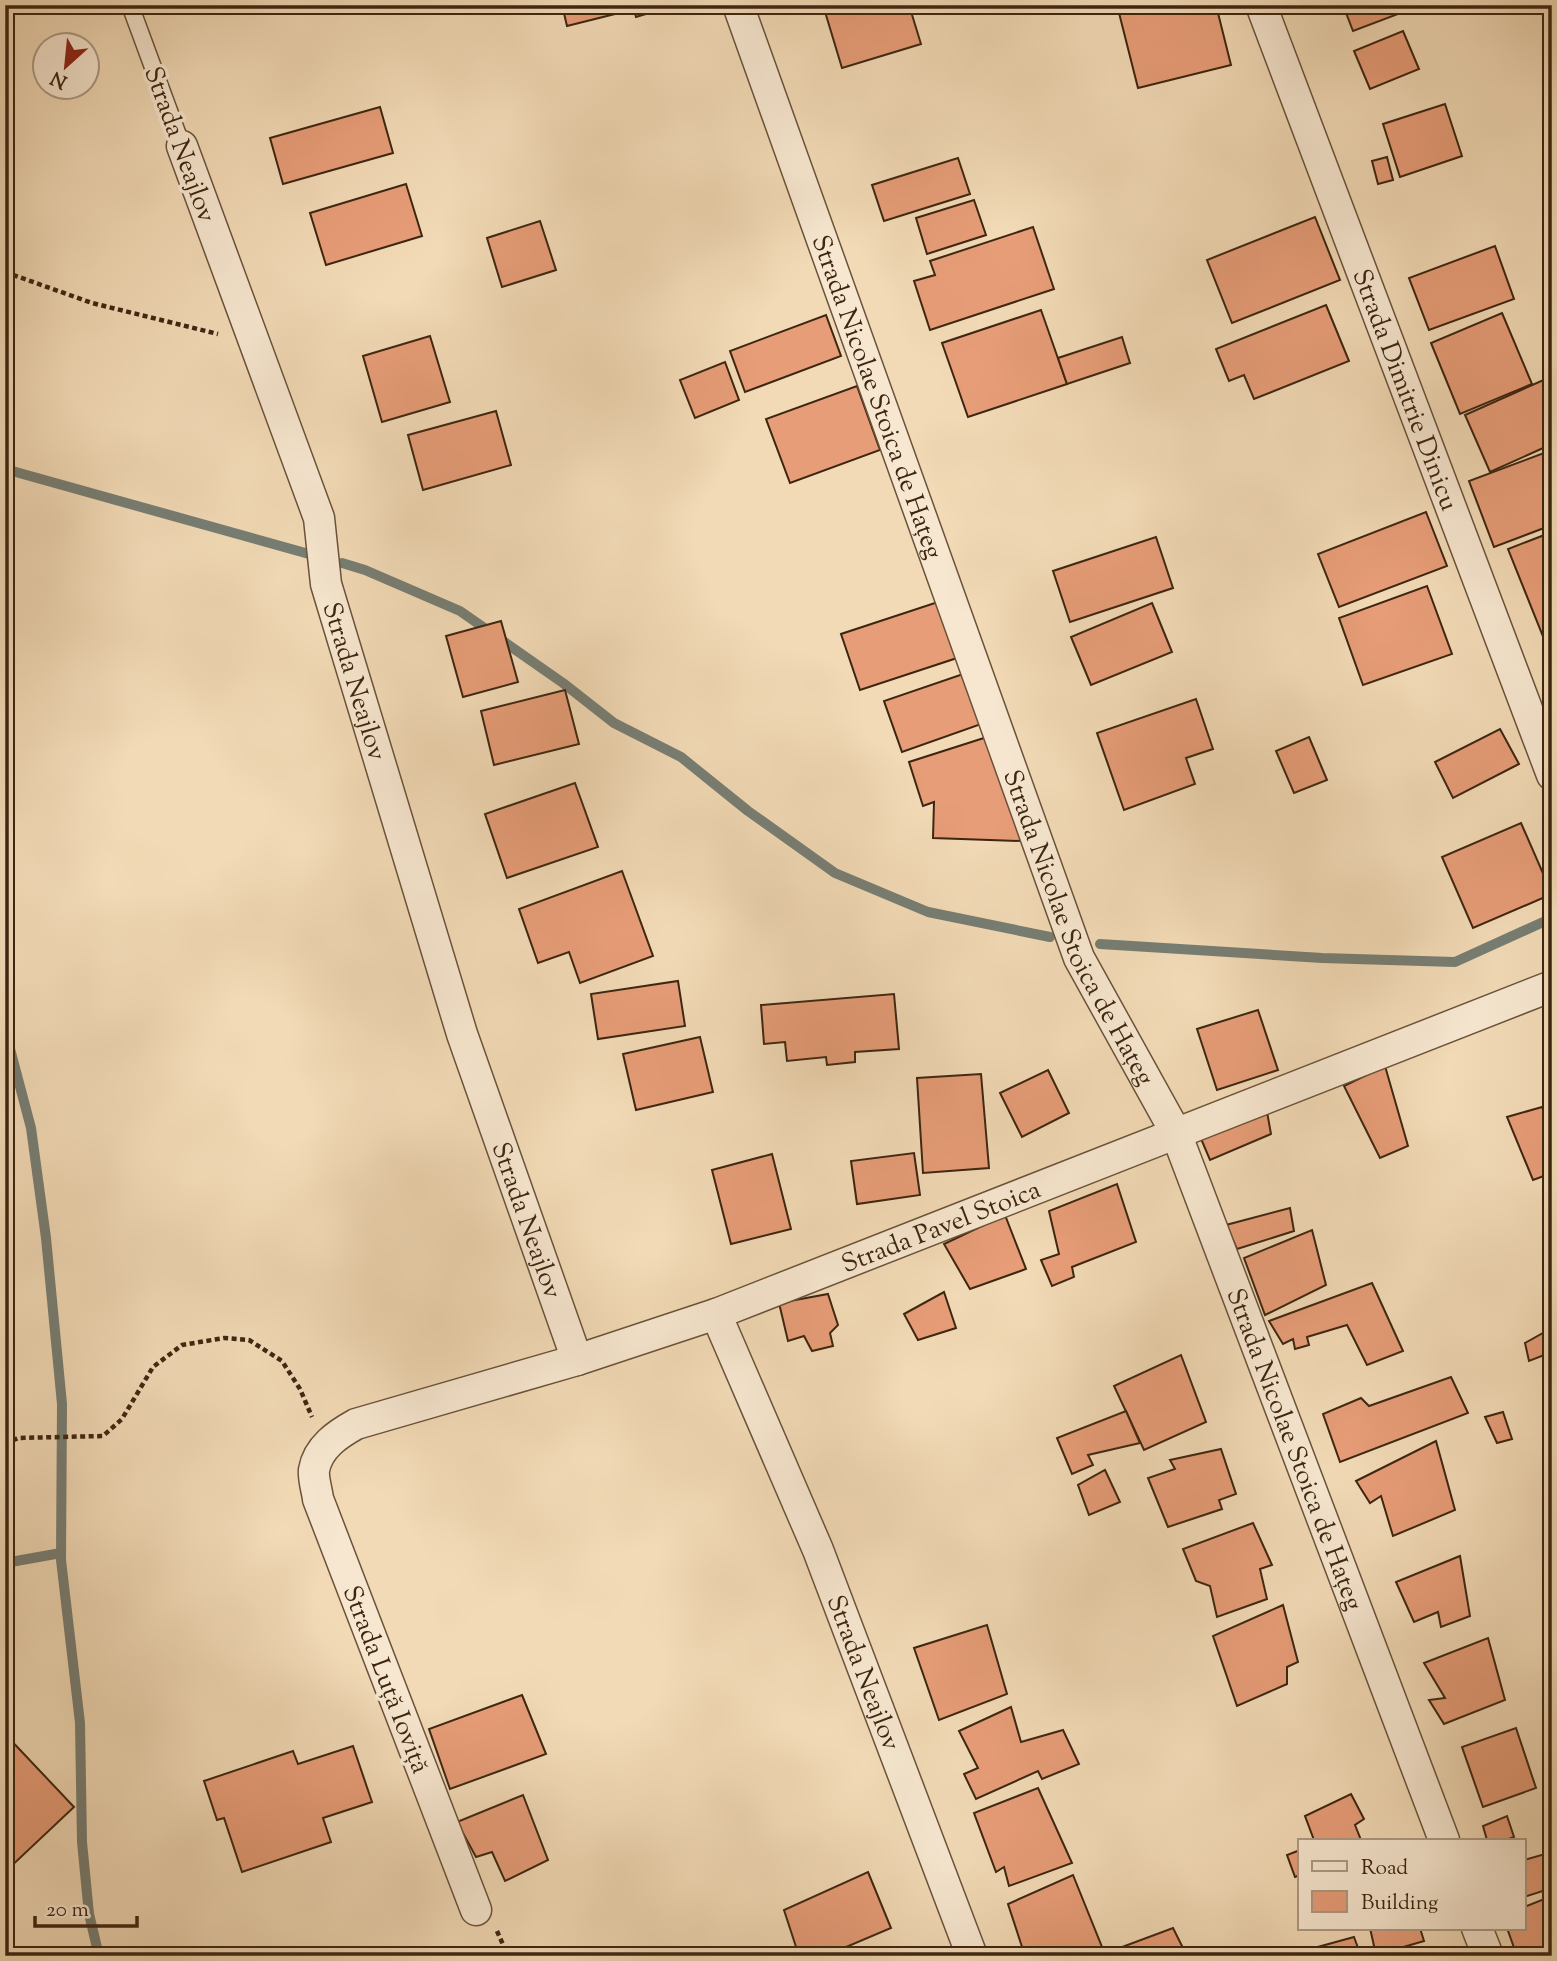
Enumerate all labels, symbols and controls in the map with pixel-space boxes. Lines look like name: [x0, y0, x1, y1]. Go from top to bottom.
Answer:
north arrow: [32, 32, 102, 102]
street label: Strada Neajlov: [133, 62, 224, 228]
text: N: [47, 63, 72, 94]
street label: Strada Nicolae Stoica de Hațeg: [801, 230, 951, 565]
street label: Strada Dimitrie Dinicu: [1341, 264, 1466, 517]
street label: Strada Neajlov: [312, 598, 394, 766]
street label: Strada Nicolae Stoica de Hațeg: [992, 765, 1162, 1093]
street label: Strada Neajlov: [481, 1137, 570, 1304]
street label: Strada Pavel Stoica: [836, 1172, 1047, 1284]
street label: Strada Nicolae Stoica de Hațeg: [1216, 1283, 1371, 1616]
street label: Strada Luță Ioviță: [332, 1580, 438, 1779]
street label: Strada Neajlov: [816, 1590, 909, 1757]
legend: [1298, 1839, 1526, 1930]
text: Road: [1361, 1854, 1408, 1884]
scale bar: [35, 1884, 136, 1928]
text: Building: [1361, 1889, 1438, 1919]
text: 20 m: [46, 1896, 89, 1926]

